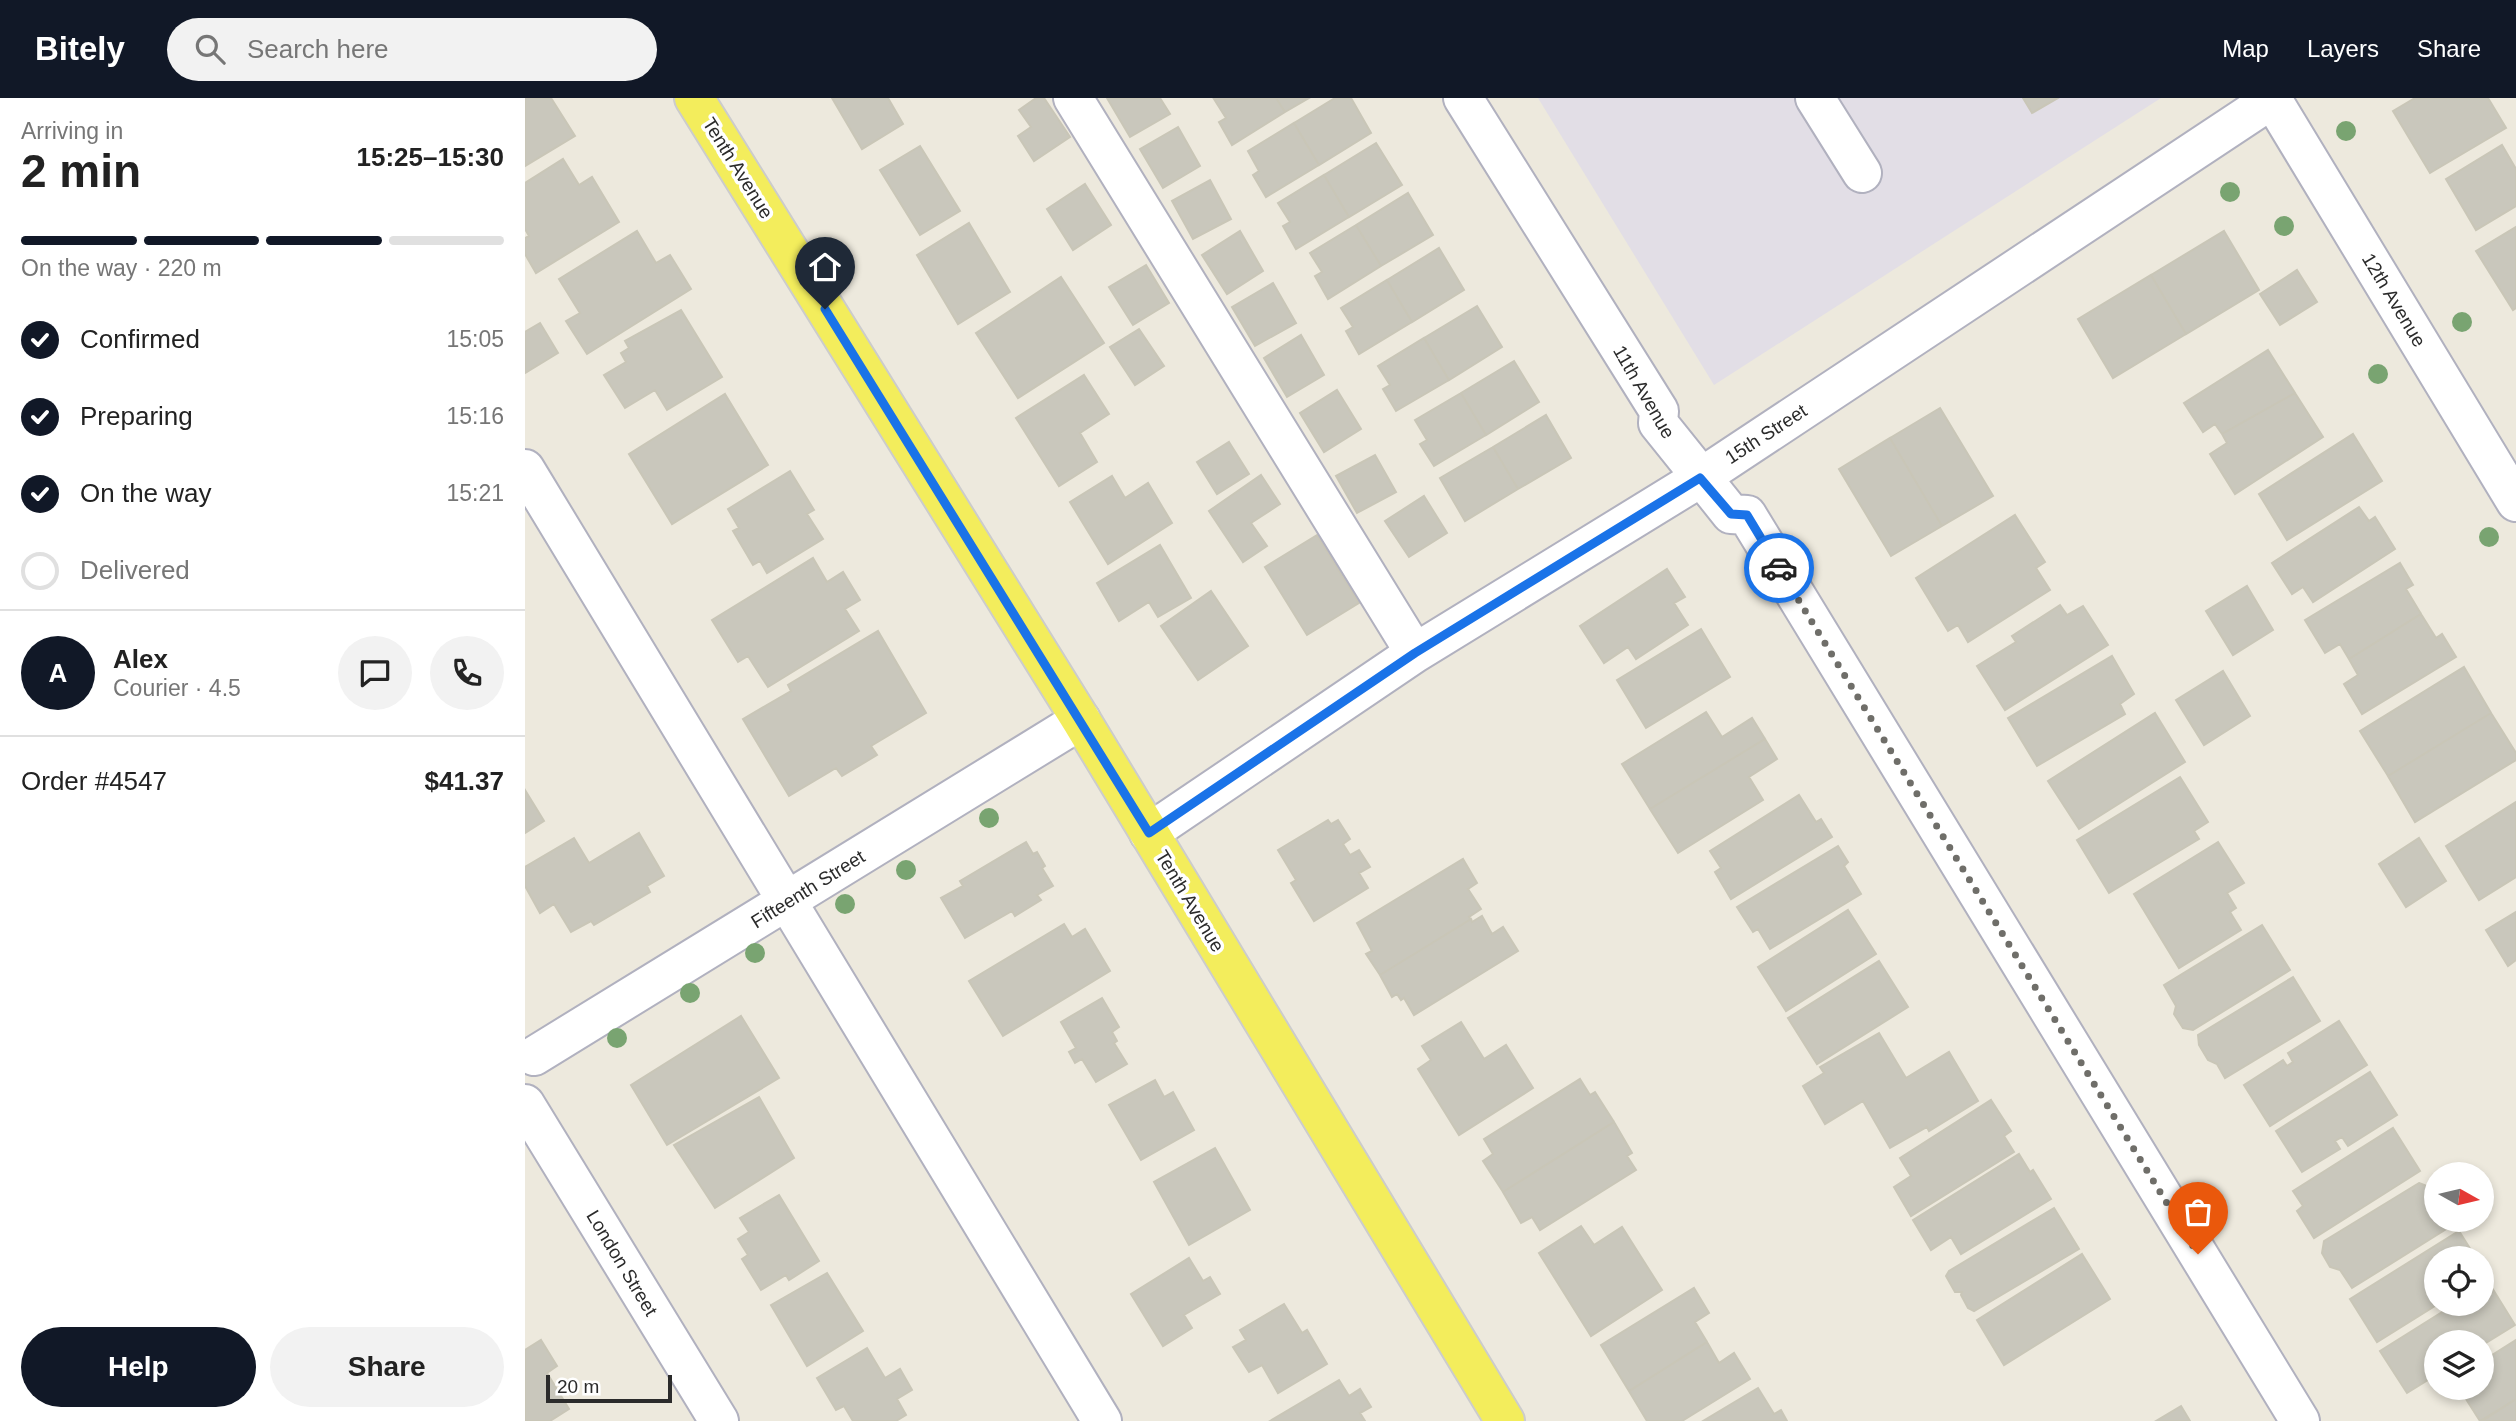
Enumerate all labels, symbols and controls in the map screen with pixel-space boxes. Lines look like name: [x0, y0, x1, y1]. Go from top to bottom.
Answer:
search box: [167, 18, 657, 81]
text: Bitely: [35, 30, 125, 67]
icon: search: [191, 30, 229, 68]
text: Search here: [247, 34, 389, 64]
text: Map: [2222, 35, 2269, 62]
text: Layers: [2307, 35, 2379, 62]
text: Share: [2417, 35, 2481, 62]
street label: Tenth Avenue: [699, 114, 777, 222]
text: Arriving in: [21, 118, 123, 144]
text: 15:25–15:30: [357, 142, 504, 172]
text: 2 min: [21, 145, 141, 197]
pin: [795, 237, 855, 309]
icon: home: [806, 248, 844, 286]
street label: 12th Avenue: [2358, 249, 2430, 351]
text: On the way · 220 m: [21, 255, 222, 281]
icon: check: [21, 321, 59, 359]
text: Confirmed: [80, 324, 200, 354]
text: 15:05: [446, 326, 504, 352]
street label: 11th Avenue: [1609, 342, 1679, 442]
icon: check: [21, 398, 59, 436]
street label: 15th Street: [1721, 399, 1811, 468]
text: Preparing: [80, 401, 193, 431]
text: 15:16: [446, 403, 504, 429]
icon: check: [21, 475, 59, 513]
text: On the way: [80, 478, 212, 508]
text: 15:21: [446, 480, 504, 506]
courier: [1744, 533, 1814, 603]
icon: car: [1760, 549, 1798, 587]
text: Delivered: [80, 555, 190, 585]
button: chat: [338, 636, 412, 710]
button: phone: [430, 636, 504, 710]
text: Alex: [113, 644, 168, 674]
text: A: [49, 658, 67, 688]
text: Courier · 4.5: [113, 675, 241, 701]
text: Order #4547: [21, 766, 167, 796]
text: $41.37: [424, 766, 504, 796]
street label: Fifteenth Street: [747, 845, 869, 932]
street label: Tenth Avenue: [1151, 846, 1229, 956]
north arrow: [2424, 1162, 2494, 1232]
map controls: [2424, 1162, 2494, 1400]
pin: [2168, 1182, 2228, 1254]
icon: bag: [2179, 1193, 2217, 1231]
street label: London Street: [582, 1206, 662, 1320]
button: locate: [2424, 1246, 2494, 1316]
button: Help: [21, 1327, 256, 1407]
button: Share: [270, 1327, 504, 1407]
button: layers: [2424, 1330, 2494, 1400]
scale bar: [546, 1372, 672, 1404]
text: 20 m: [557, 1376, 599, 1397]

